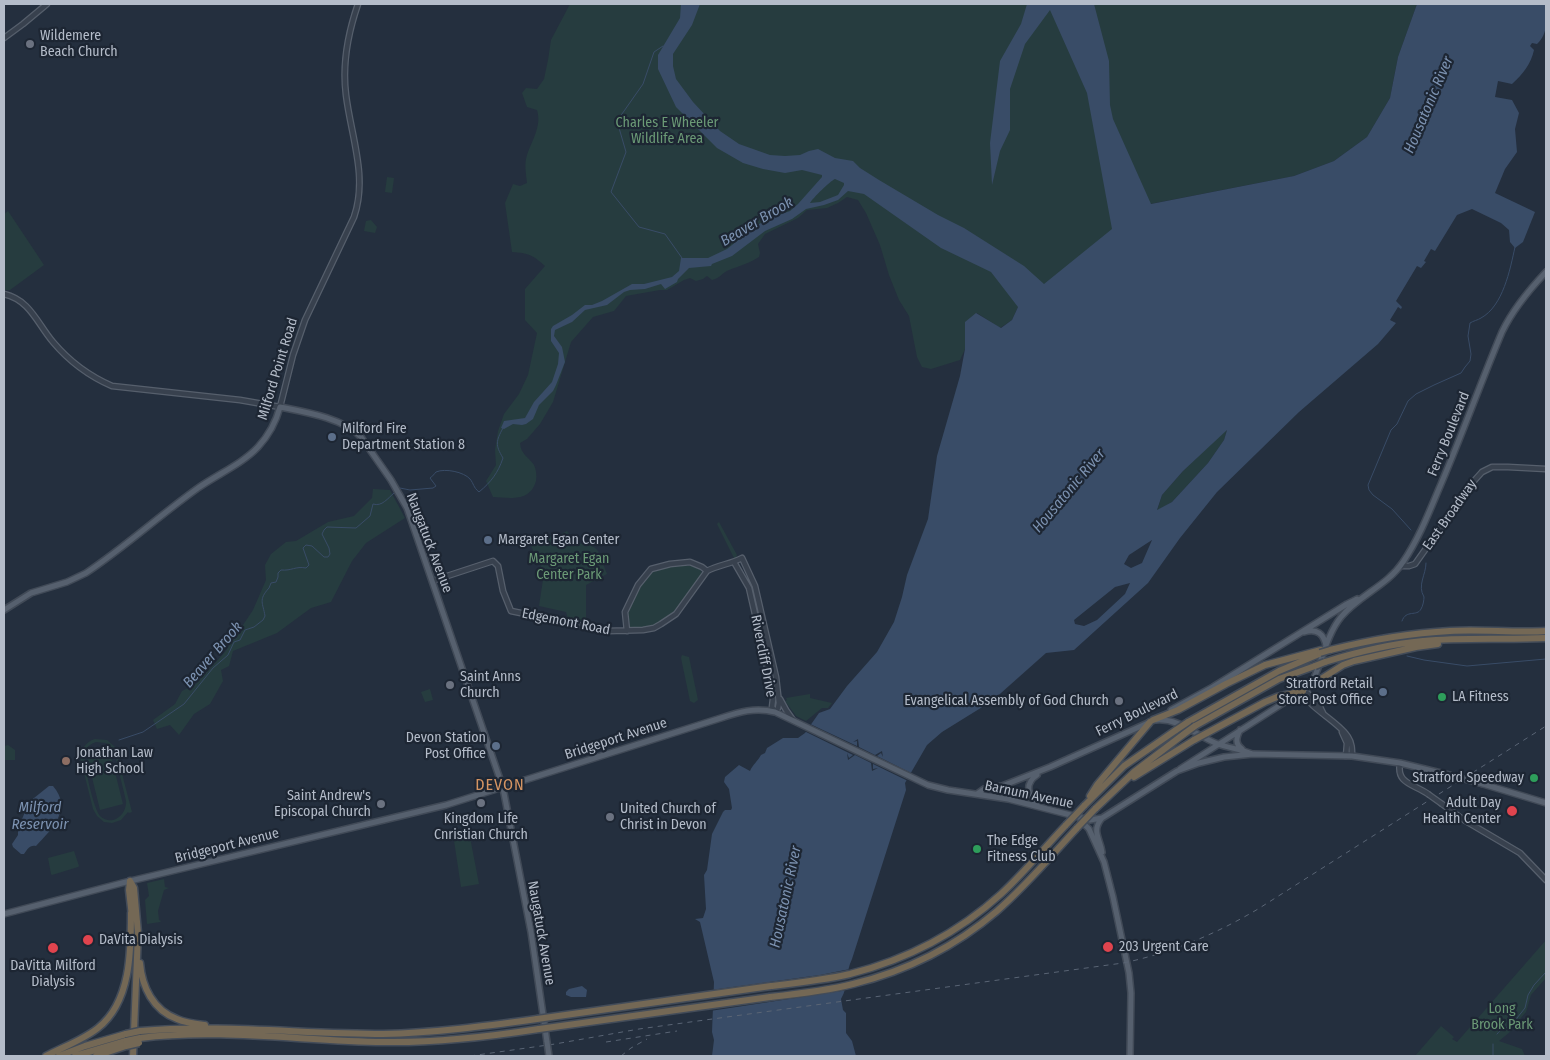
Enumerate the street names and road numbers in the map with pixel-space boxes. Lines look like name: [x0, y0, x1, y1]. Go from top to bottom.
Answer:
street label: Milford Point Road: [254, 316, 302, 422]
street label: Ferry Boulevard: [1424, 389, 1474, 479]
street label: East Broadway: [1419, 476, 1481, 554]
street label: Naugatuck Avenue: [402, 491, 456, 595]
street label: Edgemont Road: [520, 605, 612, 639]
street label: Rivercliff Drive: [747, 613, 779, 699]
street label: Ferry Boulevard: [1093, 686, 1181, 740]
street label: Bridgeport Avenue: [563, 715, 669, 763]
street label: Barnum Avenue: [983, 777, 1075, 813]
street label: Bridgeport Avenue: [173, 825, 281, 867]
street label: Naugatuck Avenue: [524, 880, 558, 986]

